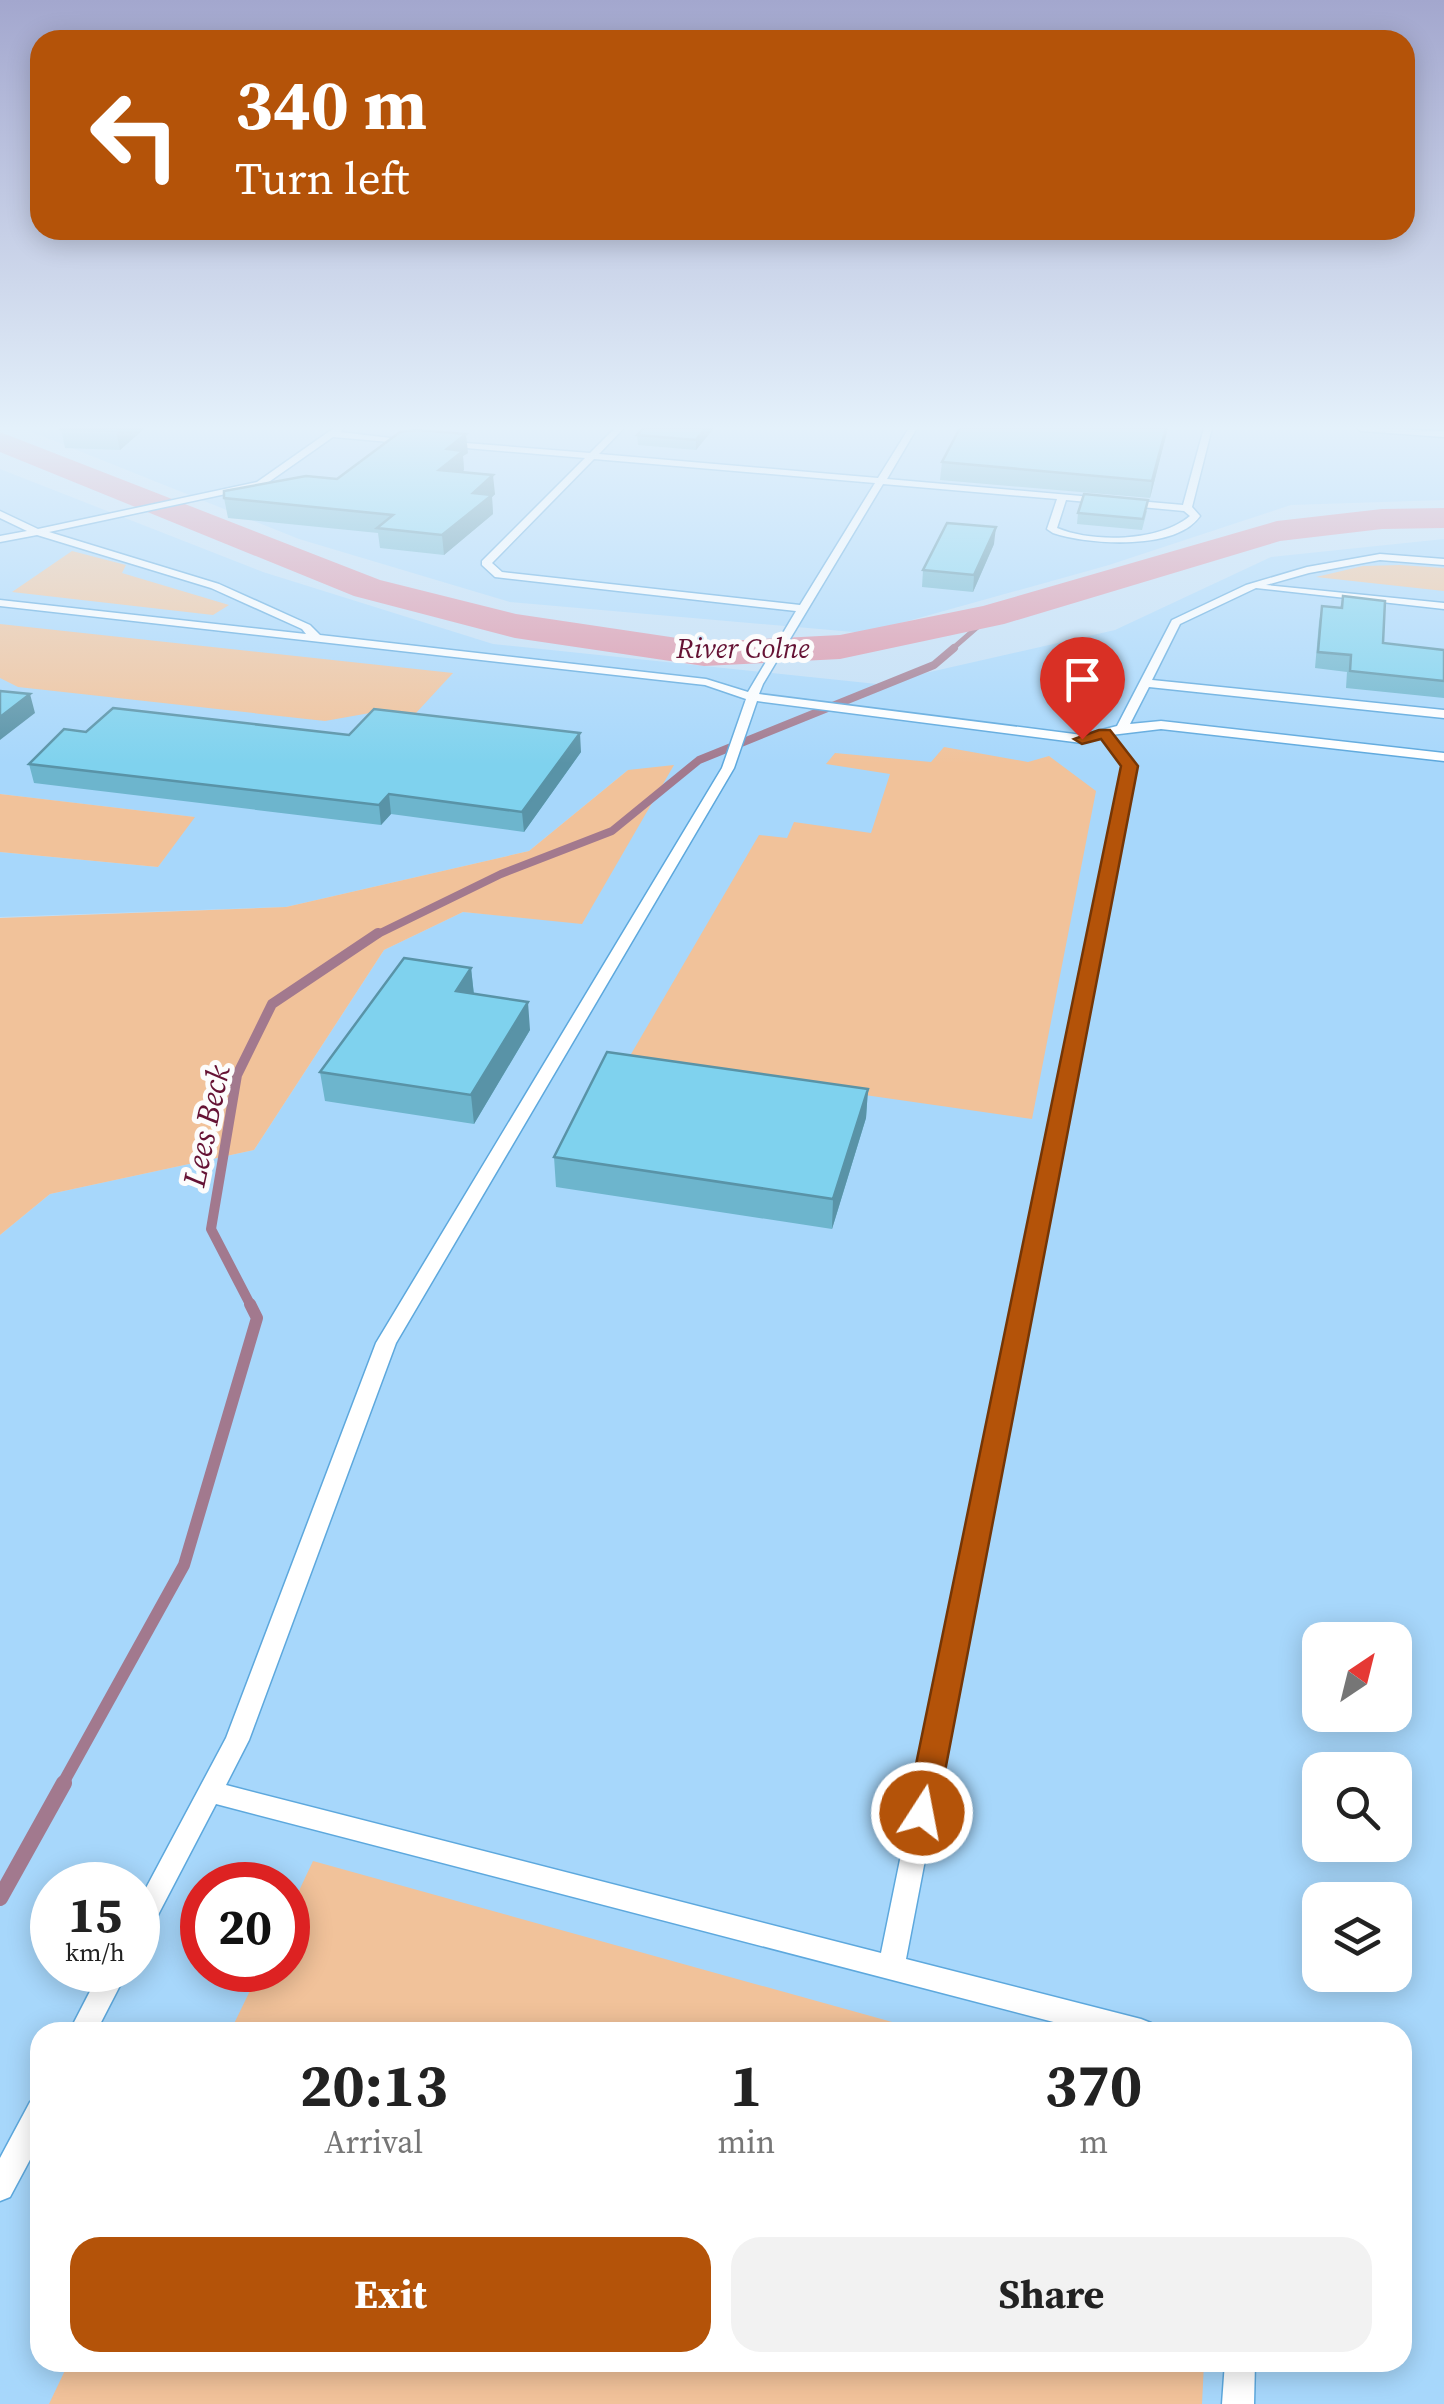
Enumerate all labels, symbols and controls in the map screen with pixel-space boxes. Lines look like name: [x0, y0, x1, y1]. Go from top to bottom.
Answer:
text: 340 m: [235, 56, 427, 152]
icon: left: [70, 70, 200, 200]
text: Turn left: [235, 147, 409, 209]
water label: River Colne: [675, 629, 810, 667]
pin: [1040, 637, 1125, 740]
icon: arrive: [1055, 652, 1110, 707]
water label: Lees Beck: [171, 1060, 240, 1192]
north arrow: [1302, 1622, 1412, 1732]
map controls: [1302, 1622, 1412, 1992]
button: search: [1302, 1752, 1412, 1862]
position arrow: [870, 1761, 974, 1865]
speed limit sign: 20: [180, 1862, 310, 1992]
text: 15: [68, 1880, 122, 1949]
button: layers: [1302, 1882, 1412, 1992]
text: km/h: [65, 1935, 125, 1969]
text: 20:13: [300, 2044, 448, 2126]
text: 1: [730, 2044, 763, 2126]
text: 370: [1045, 2044, 1142, 2126]
text: Arrival: [324, 2120, 423, 2164]
text: min: [717, 2120, 775, 2164]
text: m: [1079, 2120, 1108, 2164]
button: Exit: [70, 2237, 711, 2352]
button: Share: [731, 2237, 1372, 2352]

